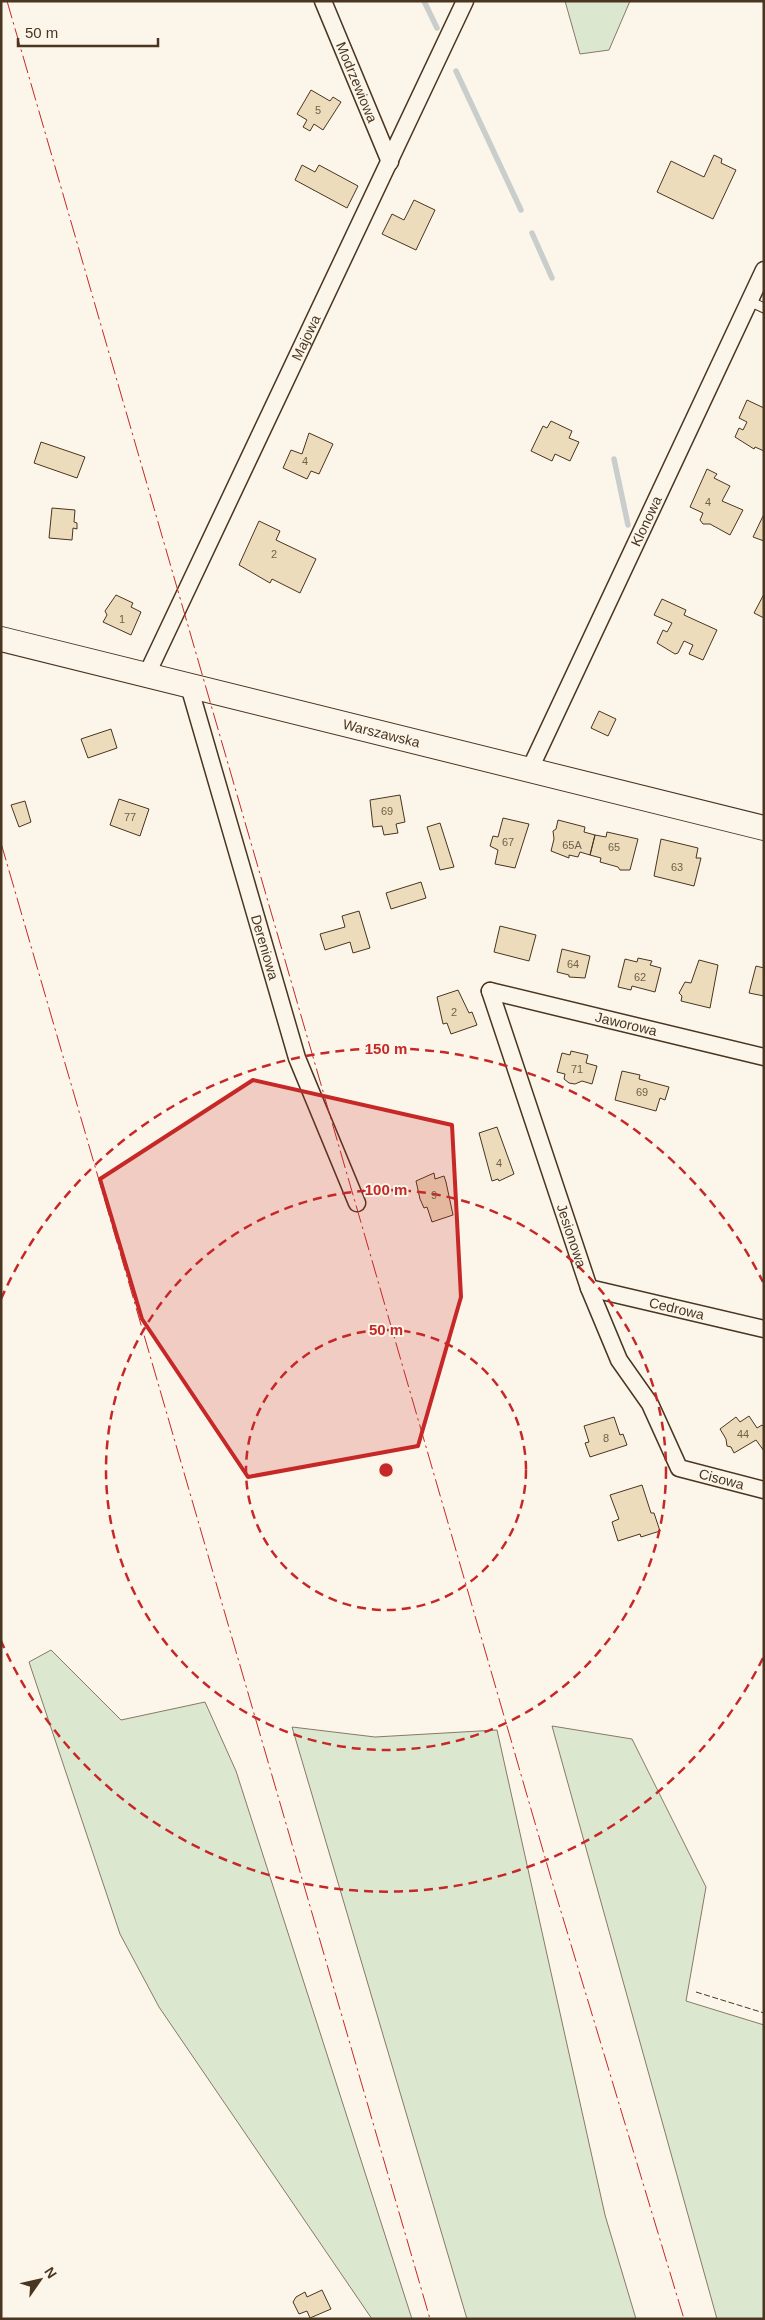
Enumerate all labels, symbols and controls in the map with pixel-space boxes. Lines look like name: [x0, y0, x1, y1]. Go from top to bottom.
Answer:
scale bar: [18, 15, 158, 47]
text: 50 m: [25, 24, 58, 41]
street label: Modrzewiowa: [333, 40, 381, 125]
house number: 5: [315, 104, 321, 116]
street label: Majowa: [288, 312, 324, 363]
house number: 4: [302, 455, 308, 467]
street label: Klonowa: [628, 493, 665, 549]
house number: 4: [705, 496, 711, 508]
house number: 2: [271, 548, 277, 560]
house number: 1: [119, 613, 125, 625]
street label: Warszawska: [341, 716, 422, 751]
house number: 69: [381, 805, 393, 817]
house number: 77: [124, 811, 136, 823]
house number: 67: [502, 836, 514, 848]
house number: 65A: [562, 839, 582, 851]
house number: 65: [608, 841, 620, 853]
house number: 63: [671, 861, 683, 873]
street label: Dereniowa: [248, 913, 282, 982]
house number: 64: [567, 958, 579, 970]
house number: 62: [634, 971, 646, 983]
house number: 2: [451, 1006, 457, 1018]
street label: Jaworowa: [594, 1009, 659, 1039]
text: 150 m: [365, 1040, 407, 1057]
house number: 71: [571, 1063, 583, 1075]
house number: 69: [636, 1086, 648, 1098]
house number: 4: [496, 1157, 502, 1169]
text: 100 m: [365, 1181, 407, 1198]
house number: 9: [431, 1189, 437, 1201]
street label: Jesionowa: [554, 1202, 590, 1270]
street label: Cedrowa: [647, 1294, 706, 1323]
text: 50 m: [369, 1321, 403, 1338]
house number: 44: [737, 1428, 749, 1440]
house number: 8: [603, 1432, 609, 1444]
centre of rings: [377, 1461, 395, 1479]
street label: Cisowa: [697, 1465, 746, 1493]
north arrow: [15, 2255, 65, 2305]
text: N: [41, 2264, 60, 2281]

